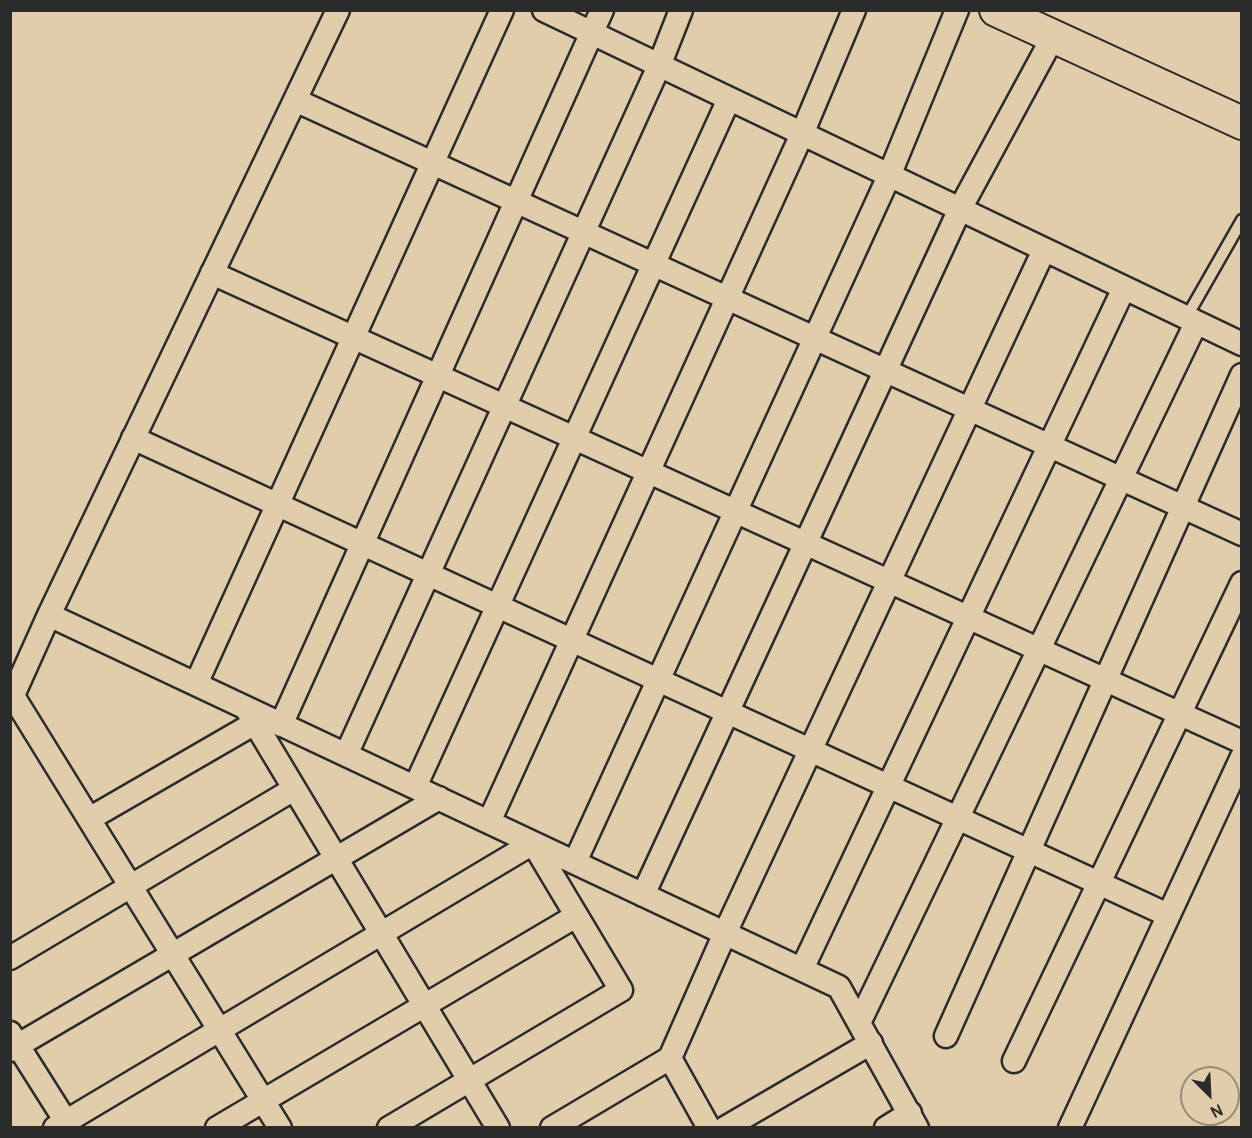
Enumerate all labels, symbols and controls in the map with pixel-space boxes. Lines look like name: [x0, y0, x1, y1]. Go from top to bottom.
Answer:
north arrow: [1180, 1066, 1240, 1126]
text: N: [1208, 1099, 1226, 1122]

